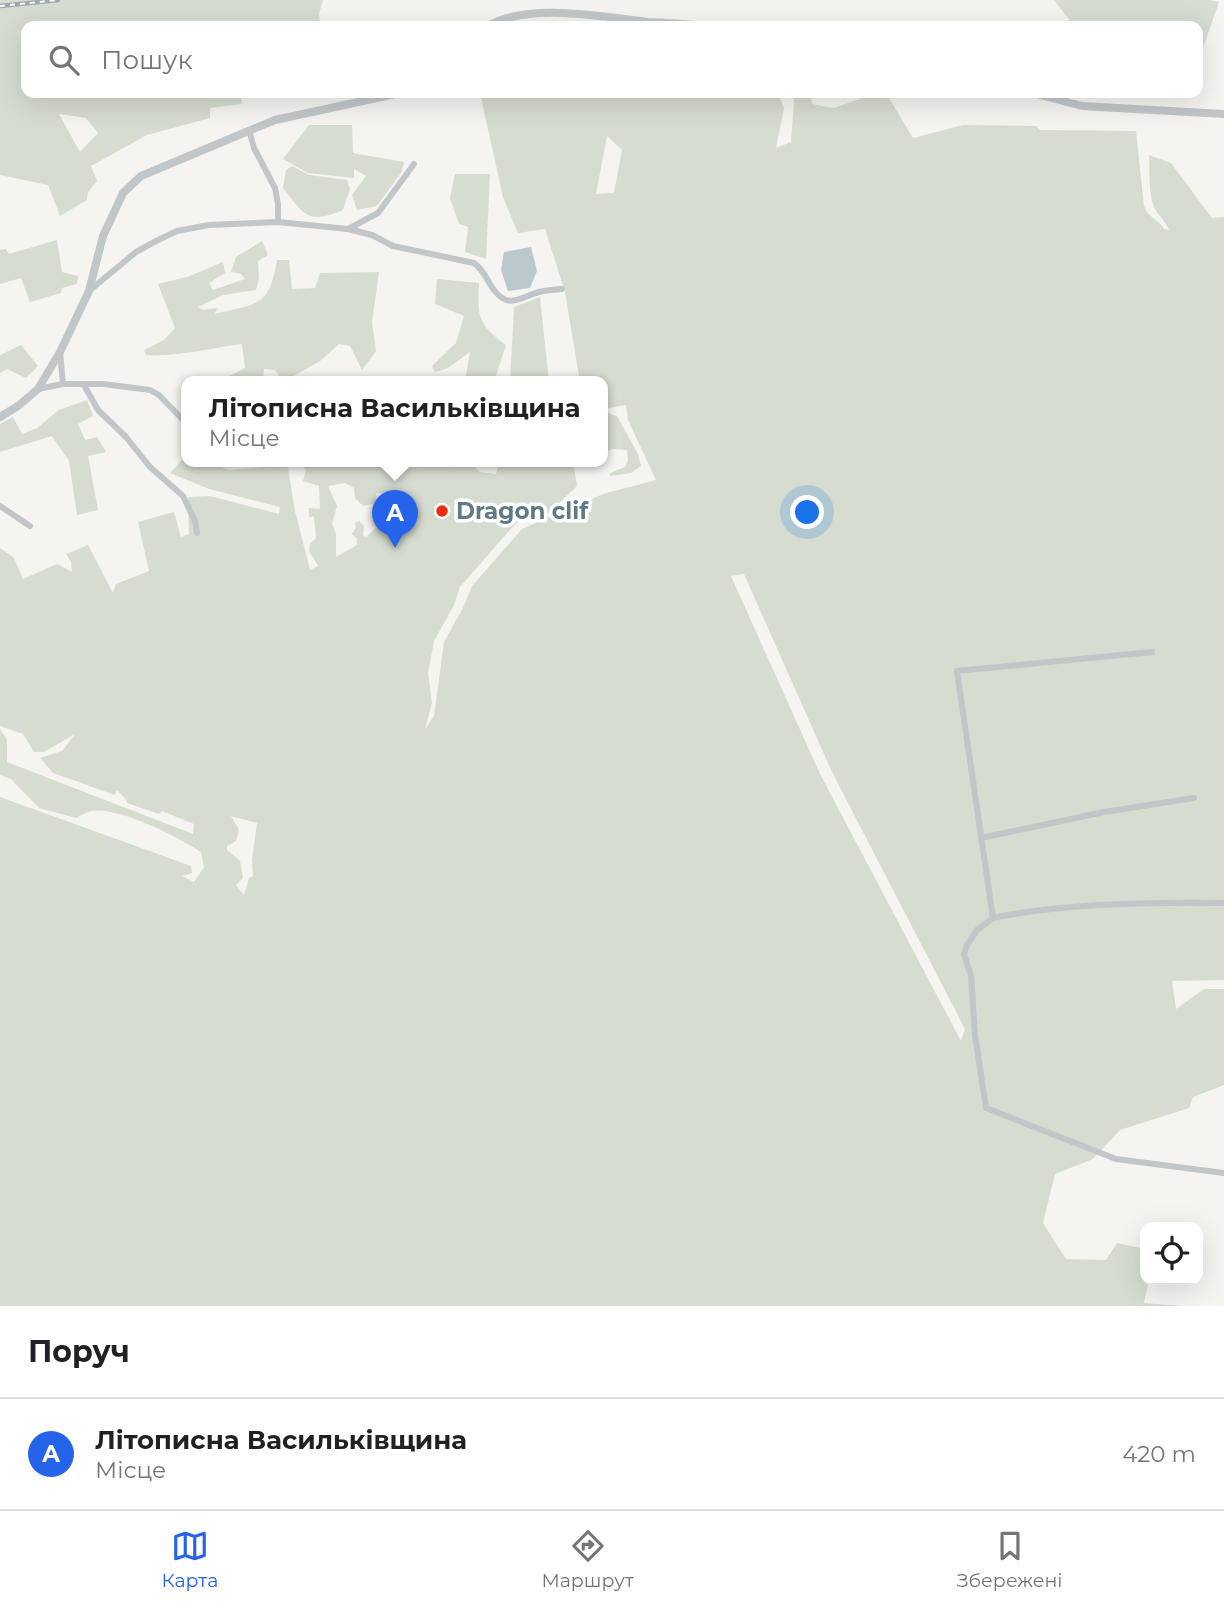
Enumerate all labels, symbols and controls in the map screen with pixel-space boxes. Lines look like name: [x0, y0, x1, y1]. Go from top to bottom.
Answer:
search box: [21, 21, 1203, 98]
icon: search: [45, 41, 83, 79]
text: Пошук: [101, 44, 193, 76]
popup: [181, 376, 608, 467]
text: Літописна Васильківщина: [208, 392, 581, 424]
text: Місце: [208, 424, 280, 452]
pin: A: [372, 490, 418, 548]
your location: [790, 495, 824, 529]
place label: Dragon clif: [456, 497, 589, 525]
marker: Dragon clif: [434, 503, 450, 519]
map controls: [1140, 1222, 1203, 1285]
button: locate: [1140, 1222, 1203, 1285]
text: Поруч: [28, 1333, 130, 1370]
text: Літописна Васильківщина: [95, 1424, 467, 1456]
text: A: [42, 1440, 60, 1468]
text: 420 m: [1122, 1440, 1196, 1468]
text: Місце: [95, 1456, 166, 1484]
tab: Карта: [162, 1527, 218, 1592]
tab: Маршрут: [541, 1527, 634, 1592]
tab: Збережені: [957, 1527, 1062, 1592]

